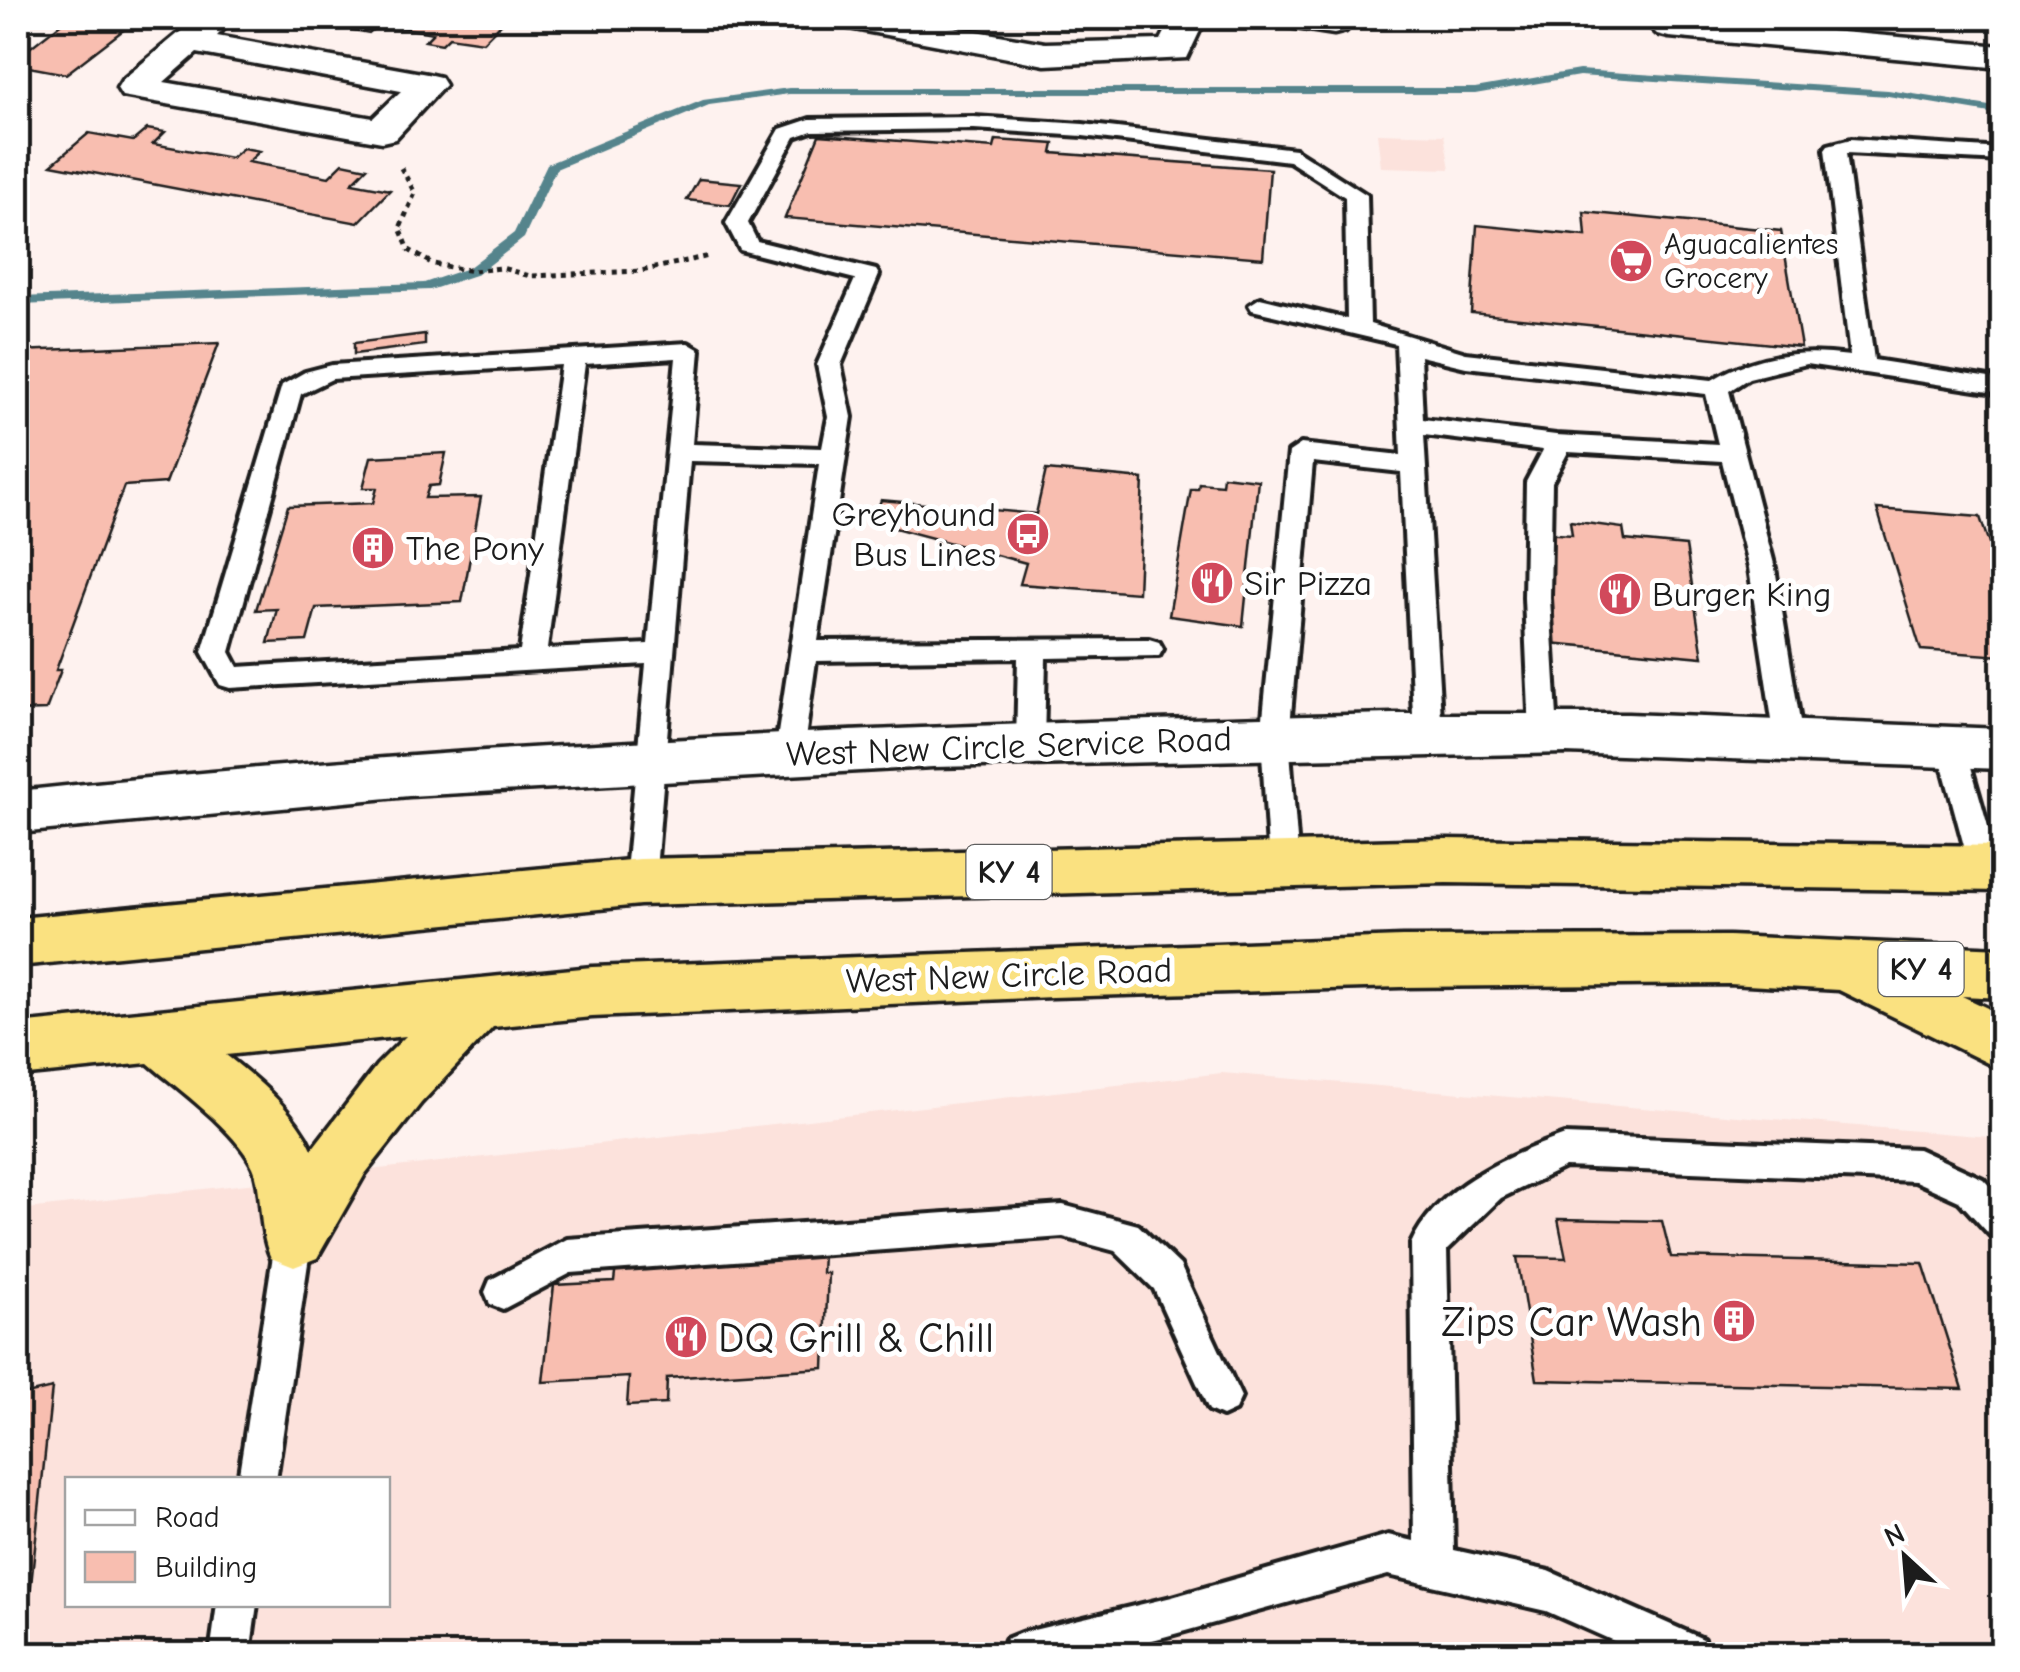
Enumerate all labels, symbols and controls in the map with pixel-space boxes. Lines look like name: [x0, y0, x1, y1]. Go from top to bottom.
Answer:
place label: Aguacalientes Grocery: [1664, 227, 1838, 296]
supermarket icon: Aguacalientes Grocery: [1608, 238, 1654, 284]
place label: Greyhound Bus Lines: [831, 494, 996, 575]
bus stop icon: Greyhound Bus Lines: [1005, 511, 1051, 557]
building icon: The Pony: [350, 525, 396, 571]
place label: The Pony: [406, 528, 544, 569]
restaurant icon: Sir Pizza: [1189, 560, 1235, 606]
place label: Sir Pizza: [1244, 563, 1372, 604]
restaurant icon: Burger King: [1597, 571, 1643, 617]
place label: Burger King: [1652, 574, 1832, 615]
street label: West New Circle Service Road: [785, 718, 1233, 775]
road number: KY 4: [966, 845, 1052, 899]
road number: KY 4: [1878, 942, 1964, 996]
street label: West New Circle Road: [845, 949, 1173, 1002]
place label: Zips Car Wash: [1441, 1298, 1702, 1347]
building icon: Zips Car Wash: [1711, 1298, 1757, 1344]
restaurant icon: DQ Grill & Chill: [663, 1314, 709, 1360]
place label: DQ Grill & Chill: [718, 1314, 994, 1363]
legend: [65, 1477, 390, 1607]
text: Road: [155, 1500, 220, 1535]
north arrow: [1855, 1507, 1955, 1607]
text: N: [1879, 1517, 1910, 1554]
text: Building: [155, 1550, 258, 1585]

